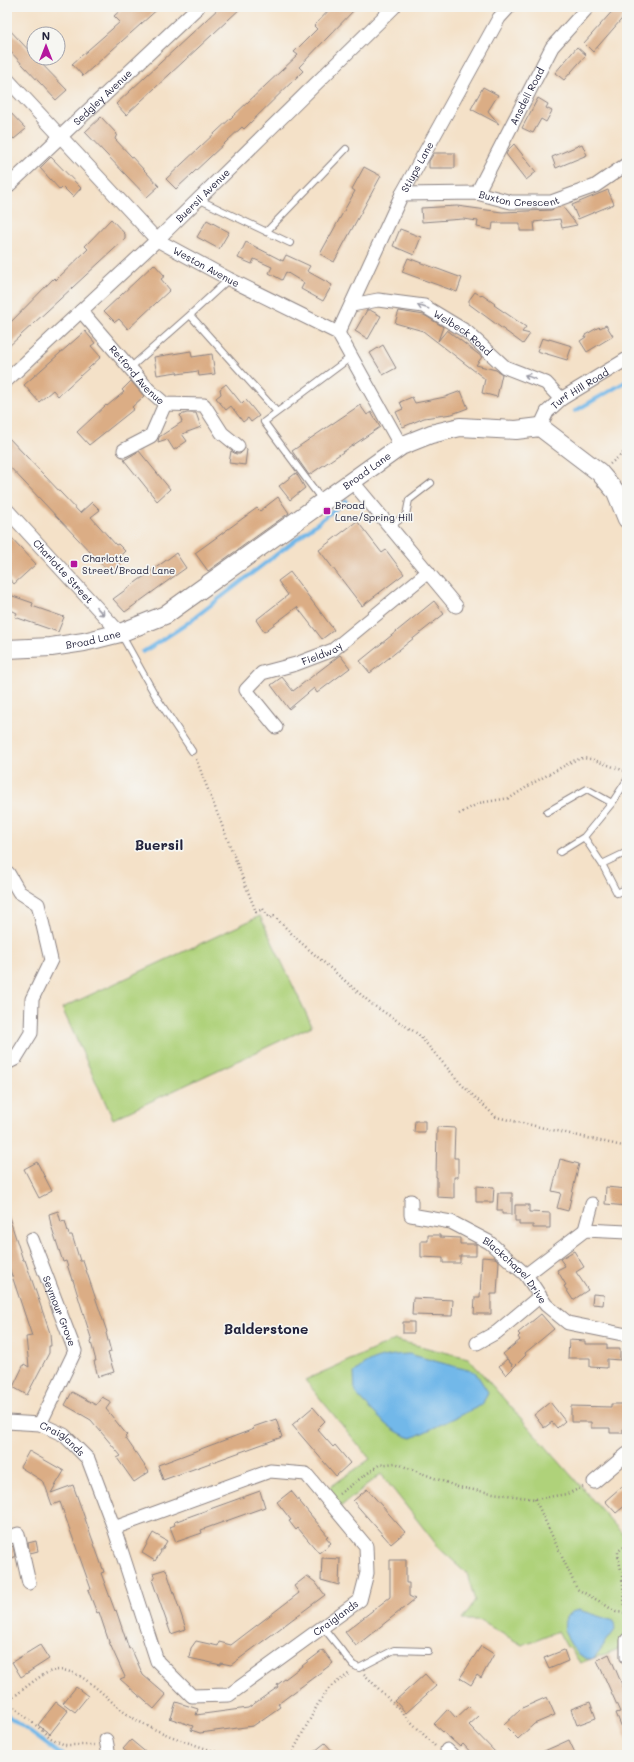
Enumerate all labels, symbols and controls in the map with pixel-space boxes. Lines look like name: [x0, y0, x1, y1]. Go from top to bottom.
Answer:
north arrow: [26, 26, 66, 66]
text: N: [42, 28, 50, 43]
street label: Ansdell Road: [506, 65, 547, 127]
street label: Sedgley Avenue: [70, 66, 135, 128]
street label: Stiups Lane: [397, 139, 437, 195]
street label: Buersil Avenue: [172, 165, 233, 225]
street label: Buxton Crescent: [478, 187, 561, 209]
street label: Weston Avenue: [171, 243, 242, 290]
one-way arrow: [416, 303, 429, 310]
street label: Welbeck Road: [431, 306, 495, 359]
street label: Retford Avenue: [106, 342, 168, 408]
street label: Turf Hill Road: [547, 365, 611, 412]
one-way arrow: [525, 373, 537, 380]
street label: Broad Lane: [340, 449, 394, 493]
place label: Broad Lane/Spring Hill: [335, 498, 413, 524]
marker: Broad Lane/Spring Hill: [322, 506, 332, 516]
street label: Charlotte Street: [30, 536, 96, 606]
place label: Charlotte Street/Broad Lane: [82, 551, 175, 577]
marker: Charlotte Street/Broad Lane: [69, 559, 79, 569]
one-way arrow: [95, 605, 104, 616]
street label: Broad Lane: [65, 626, 122, 652]
street label: Fieldway: [299, 638, 345, 668]
district label: Buersil: [135, 835, 183, 854]
street label: Blackchapel Drive: [481, 1233, 550, 1306]
street label: Seymour Grove: [40, 1274, 80, 1348]
district label: Balderstone: [224, 1319, 308, 1338]
street label: Craiglands: [38, 1418, 88, 1459]
street label: Craiglands: [310, 1597, 361, 1639]

